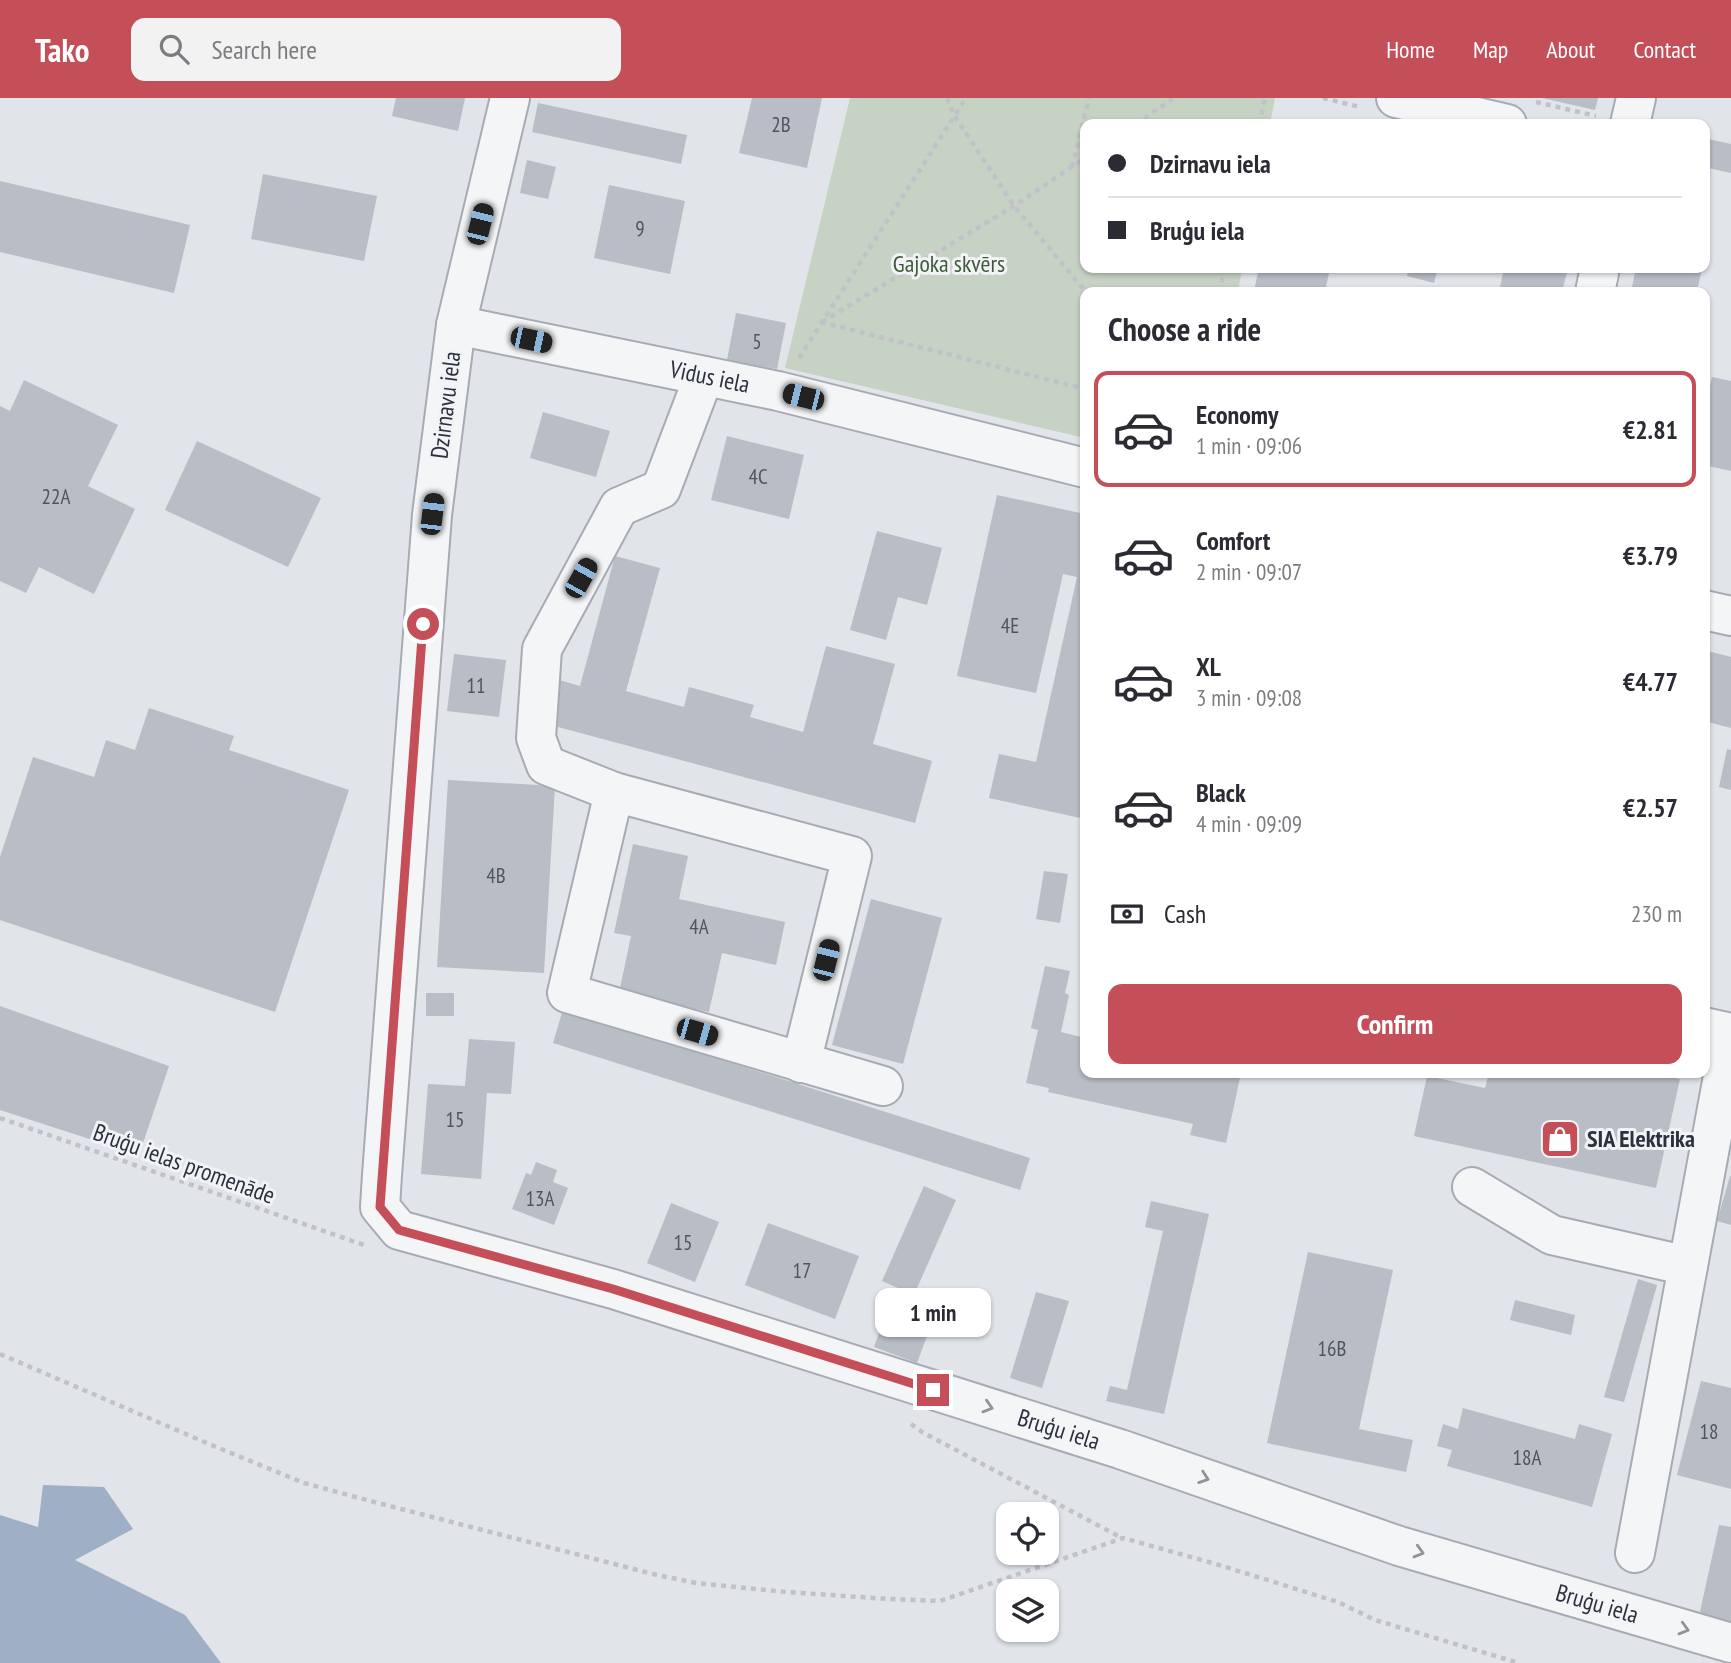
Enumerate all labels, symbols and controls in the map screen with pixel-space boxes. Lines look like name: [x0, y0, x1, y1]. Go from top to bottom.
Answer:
search box: [131, 18, 621, 81]
text: Tako: [35, 28, 89, 71]
icon: search: [155, 30, 193, 68]
text: Search here: [211, 33, 317, 66]
text: Home: [1386, 34, 1435, 65]
text: Map: [1473, 34, 1508, 65]
text: About: [1546, 34, 1595, 65]
text: Contact: [1633, 34, 1696, 65]
house number: 2B: [771, 111, 791, 138]
text: Dzirnavu iela: [1150, 147, 1271, 180]
car: [465, 201, 496, 247]
text: Bruģu iela: [1150, 214, 1244, 247]
house number: 9: [635, 215, 645, 242]
park label: Gajoka skvērs: [893, 248, 1005, 279]
text: Choose a ride: [1108, 308, 1261, 350]
car: [509, 325, 554, 355]
house number: 5: [752, 328, 762, 355]
street label: Dzirnavu iela: [424, 350, 467, 460]
street label: Vidus iela: [666, 353, 752, 400]
car: [781, 382, 826, 412]
icon: car: [1112, 398, 1175, 461]
text: Economy: [1196, 398, 1278, 431]
text: €2.81: [1623, 413, 1678, 446]
text: 1 min · 09:06: [1196, 431, 1302, 460]
house number: 4C: [748, 463, 768, 490]
house number: 22A: [42, 483, 70, 510]
car: [420, 492, 445, 536]
icon: car: [1112, 524, 1175, 587]
text: Comfort: [1196, 524, 1270, 557]
text: €3.79: [1623, 539, 1678, 572]
car: [562, 555, 601, 601]
text: 2 min · 09:07: [1196, 557, 1302, 586]
route start: [407, 608, 439, 640]
house number: 4E: [1001, 612, 1019, 639]
icon: car: [1112, 650, 1175, 713]
text: XL: [1196, 650, 1221, 683]
text: €4.77: [1623, 665, 1678, 698]
house number: 11: [467, 672, 485, 699]
text: 3 min · 09:08: [1196, 683, 1302, 712]
icon: car: [1112, 776, 1175, 839]
text: Black: [1196, 776, 1246, 809]
text: €2.57: [1623, 791, 1678, 824]
text: 4 min · 09:09: [1196, 809, 1302, 838]
house number: 4B: [486, 862, 506, 889]
icon: cash: [1108, 895, 1146, 933]
text: Cash: [1164, 897, 1206, 930]
text: 230 m: [1631, 899, 1682, 928]
house number: 4A: [689, 913, 709, 940]
car: [811, 937, 842, 983]
button: Confirm: [1108, 984, 1682, 1064]
car: [674, 1016, 721, 1048]
house number: 15: [446, 1106, 464, 1133]
street label: Bruģu ielas promenāde: [89, 1116, 279, 1211]
shop icon: SIA Elektrika: [1539, 1118, 1581, 1160]
place label: SIA Elektrika: [1587, 1123, 1695, 1154]
house number: 13A: [526, 1185, 554, 1212]
house number: 15: [674, 1229, 692, 1256]
house number: 17: [793, 1257, 811, 1284]
callout: 1 min: [875, 1288, 991, 1338]
text: 1 min: [910, 1298, 956, 1327]
house number: 16B: [1318, 1335, 1346, 1362]
route end: [917, 1374, 949, 1406]
one-way arrow: [981, 1398, 993, 1413]
street label: Bruģu iela: [1014, 1402, 1104, 1457]
house number: 18: [1700, 1418, 1718, 1445]
house number: 18A: [1513, 1444, 1541, 1471]
one-way arrow: [1197, 1470, 1209, 1484]
map controls: [996, 1502, 1059, 1642]
button: locate: [996, 1502, 1059, 1565]
one-way arrow: [1413, 1543, 1425, 1558]
street label: Bruģu iela: [1552, 1577, 1642, 1630]
button: layers: [996, 1579, 1059, 1642]
one-way arrow: [1678, 1621, 1690, 1636]

